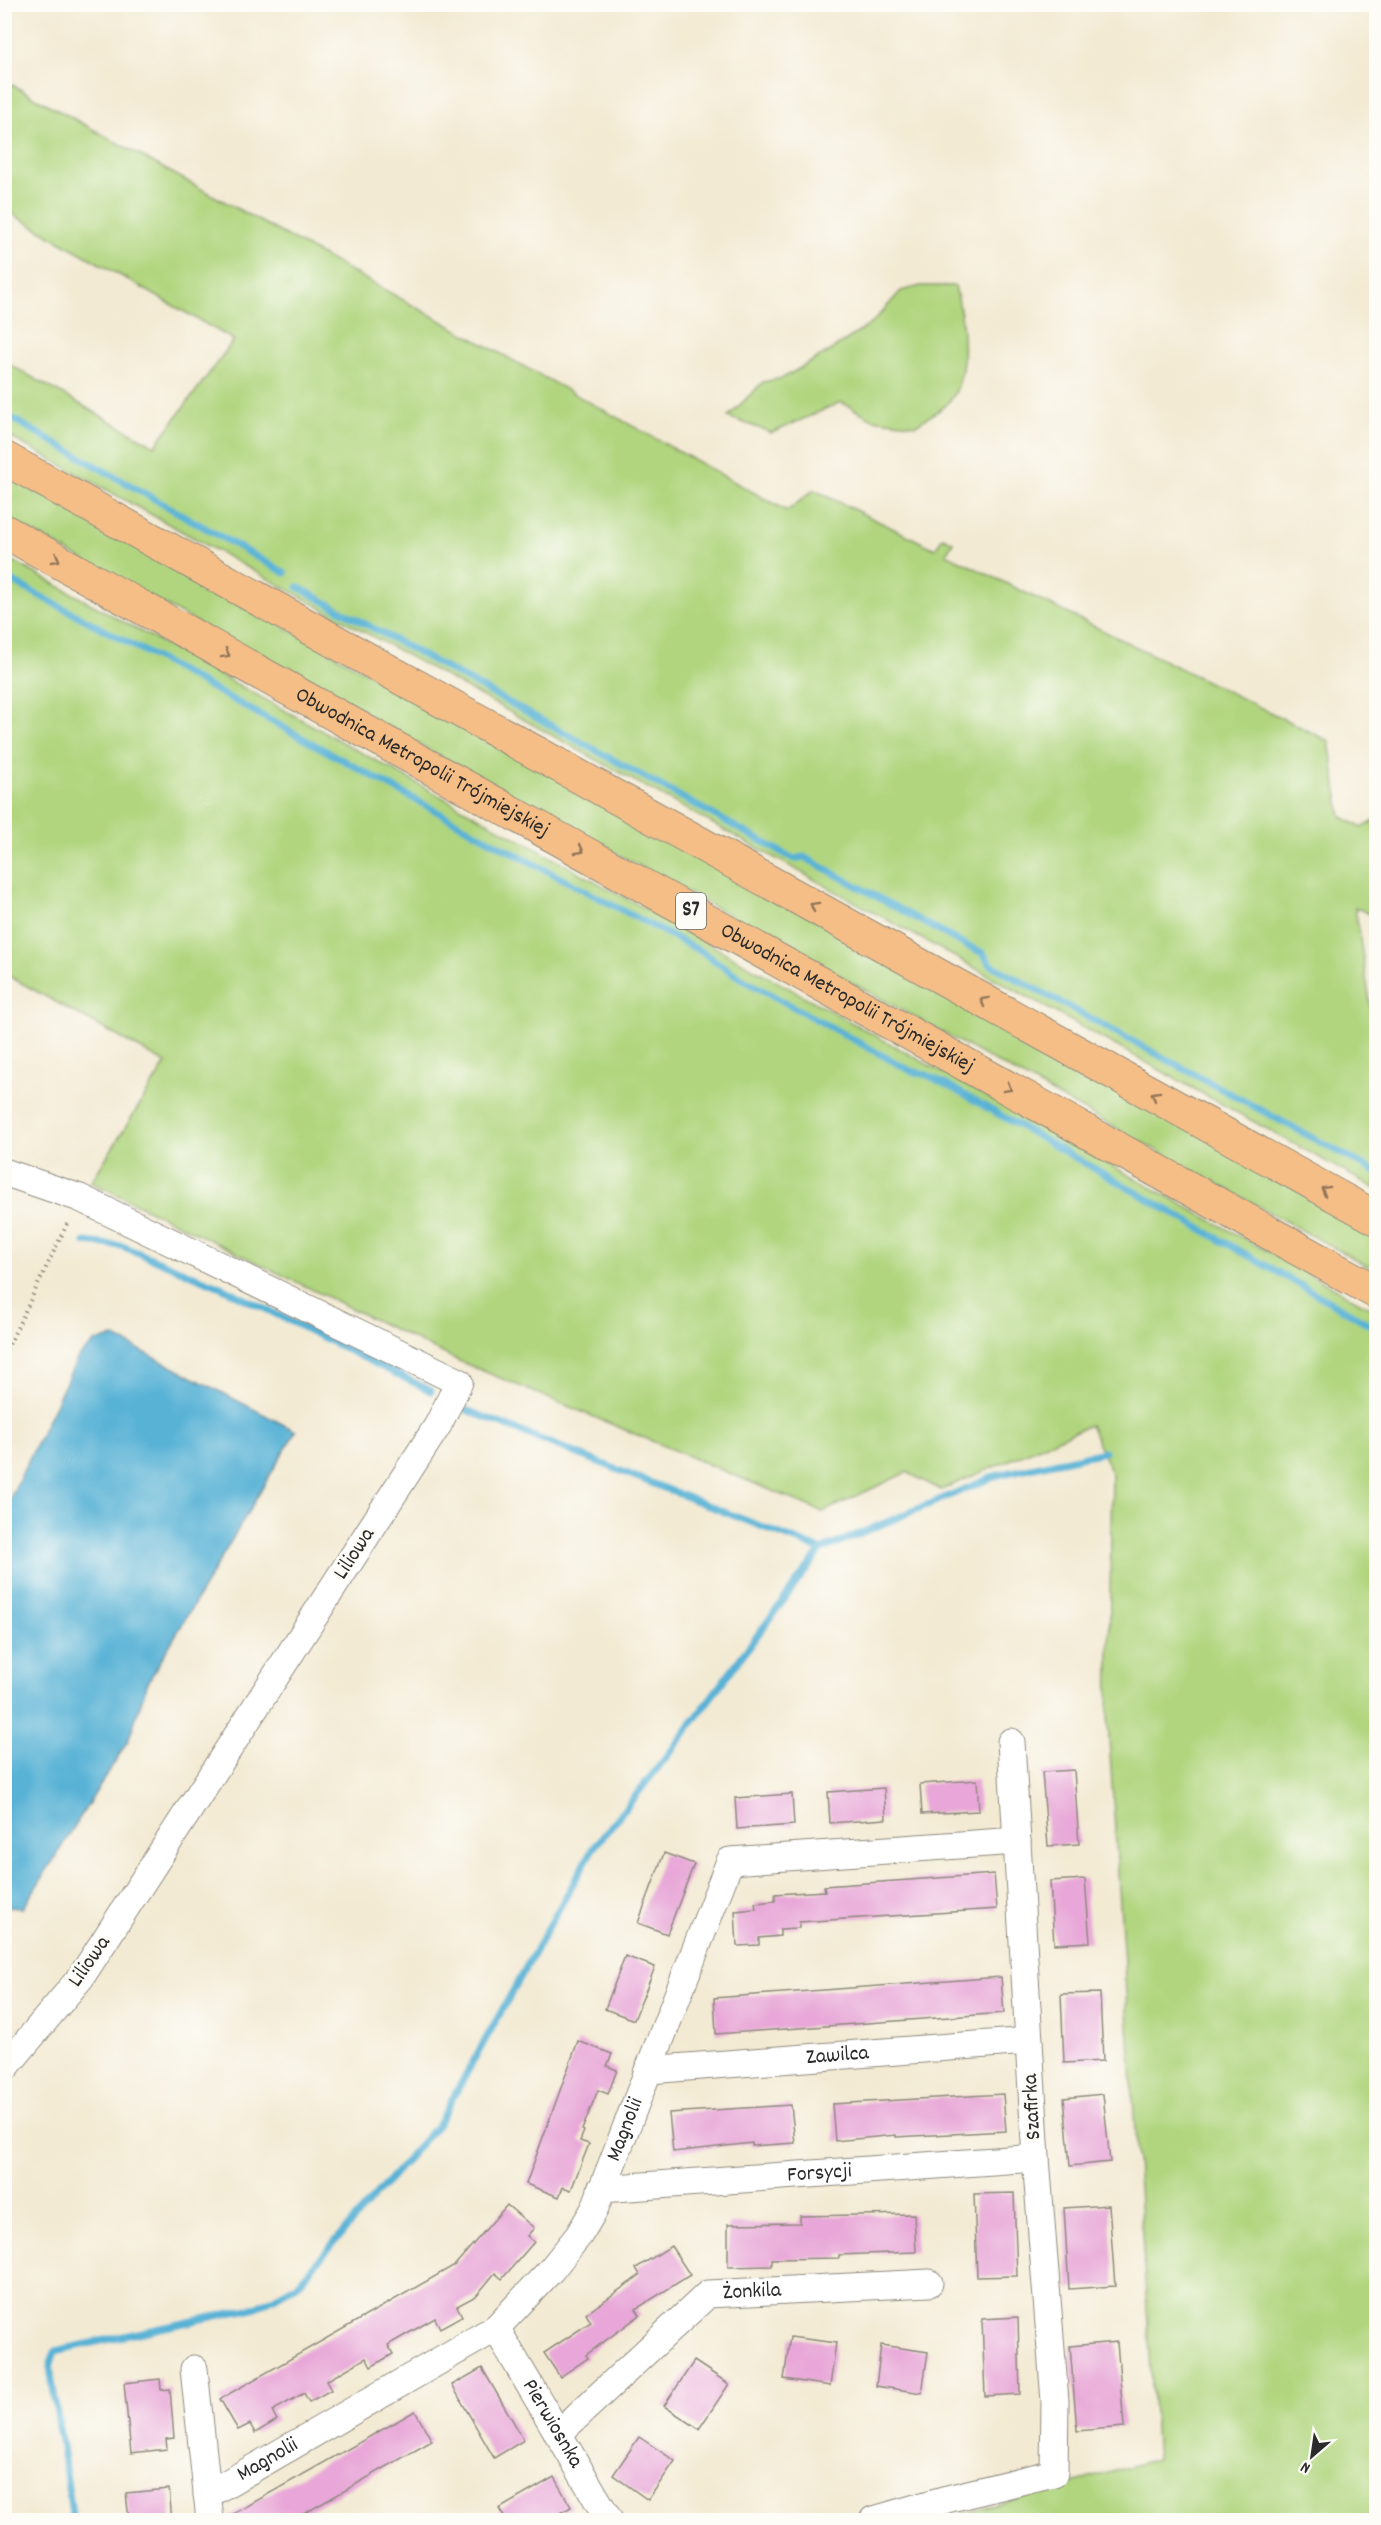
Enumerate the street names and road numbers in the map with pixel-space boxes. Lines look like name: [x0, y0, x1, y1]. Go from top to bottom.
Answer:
street label: Obwodnica Metropolii Trójmiejskiej: [289, 680, 555, 846]
road number: S7: [676, 893, 706, 929]
street label: Obwodnica Metropolii Trójmiejskiej: [714, 915, 980, 1082]
street label: Liliowa: [327, 1521, 384, 1586]
street label: Liliowa: [61, 1929, 119, 1994]
street label: Zawilca: [805, 2038, 871, 2073]
street label: Szafirka: [1016, 2073, 1050, 2141]
street label: Magnolii: [599, 2093, 652, 2166]
street label: Forsycji: [786, 2156, 853, 2191]
street label: Żonkila: [722, 2275, 782, 2309]
street label: Pierwiosnka: [514, 2373, 591, 2475]
street label: Magnolii: [231, 2430, 304, 2490]

